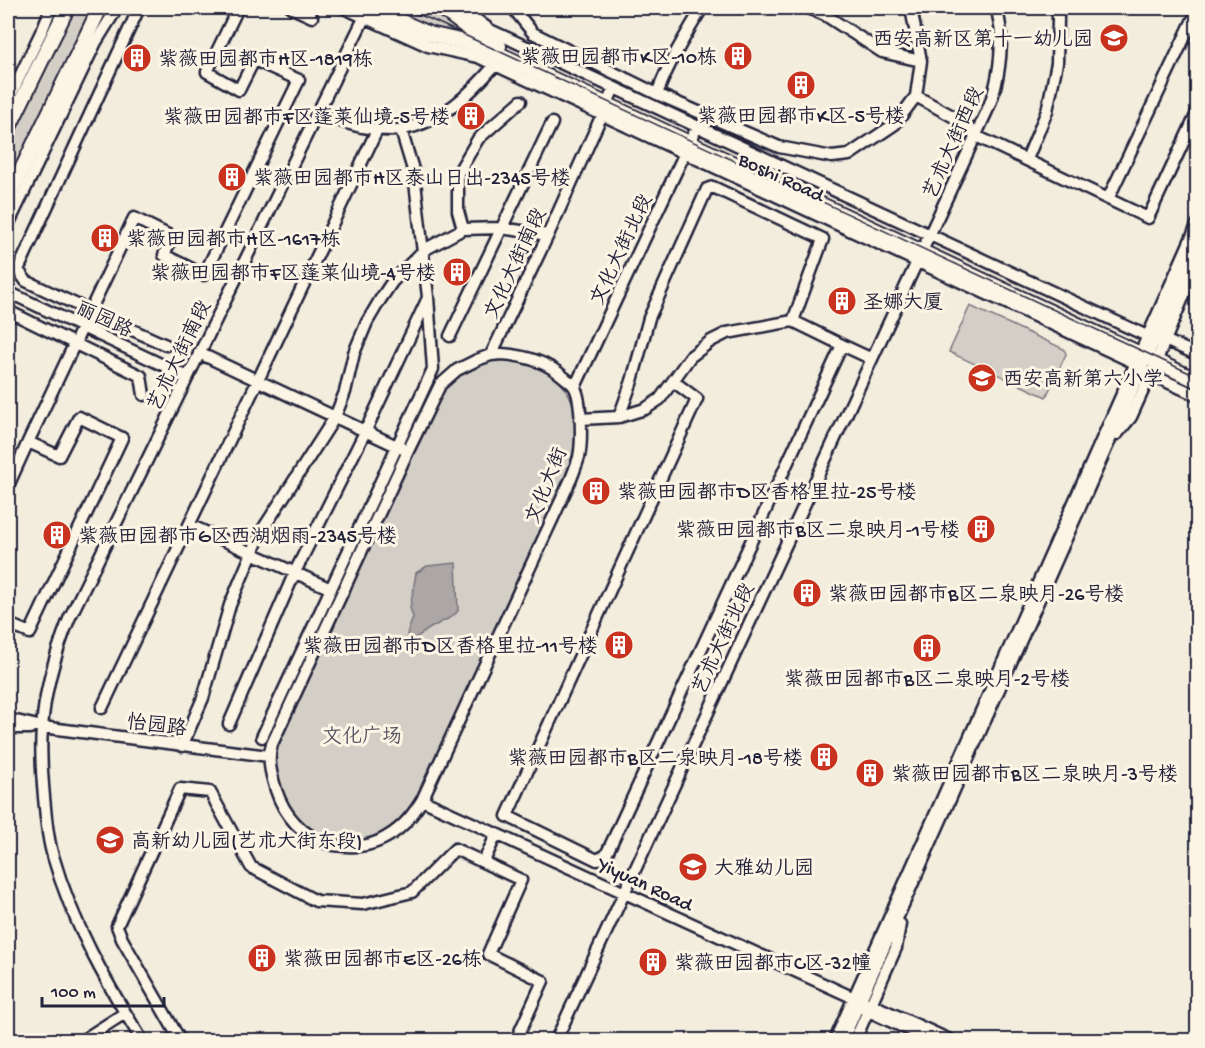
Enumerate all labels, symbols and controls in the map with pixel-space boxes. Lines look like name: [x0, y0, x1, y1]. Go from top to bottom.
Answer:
school or university icon: 西安高新区第十一幼儿园: [1098, 22, 1130, 54]
place label: 西安高新区第十一幼儿园: [873, 28, 1093, 53]
building icon: 紫薇田园都市K区-10栋: [722, 40, 754, 72]
building icon: 紫薇田园都市H区-1819栋: [121, 42, 153, 74]
place label: 紫薇田园都市K区-10栋: [520, 46, 717, 71]
place label: 紫薇田园都市H区-1819栋: [158, 48, 373, 73]
building icon: 紫薇田园都市K区-5号楼: [785, 69, 817, 101]
street label: 艺术大街西段: [918, 83, 990, 203]
building icon: 紫薇田园都市F区蓬莱仙境-5号楼: [455, 100, 487, 132]
place label: 紫薇田园都市K区-5号楼: [697, 105, 905, 130]
place label: 紫薇田园都市F区蓬莱仙境-5号楼: [163, 106, 450, 131]
street label: Boshi Road: [733, 149, 829, 210]
building icon: 紫薇田园都市H区泰山日出-2345号楼: [216, 161, 248, 193]
place label: 紫薇田园都市H区泰山日出-2345号楼: [253, 167, 571, 192]
street label: 文化大街北段: [586, 191, 659, 310]
street label: 文化大街南段: [480, 204, 553, 324]
building icon: 紫薇田园都市H区-1617栋: [89, 222, 121, 254]
place label: 紫薇田园都市H区-1617栋: [126, 228, 340, 253]
building icon: 紫薇田园都市F区蓬莱仙境-4号楼: [441, 256, 473, 288]
place label: 紫薇田园都市F区蓬莱仙境-4号楼: [150, 262, 436, 287]
building icon: 圣娜大厦: [826, 285, 858, 317]
place label: 圣娜大厦: [863, 292, 943, 316]
street label: 丽园路: [71, 296, 137, 345]
street label: 艺术大街南段: [143, 297, 218, 416]
school or university icon: 西安高新第六小学: [966, 362, 998, 394]
place label: 西安高新第六小学: [1003, 368, 1163, 393]
street label: 文化大街: [522, 445, 574, 528]
building icon: 紫薇田园都市D区香格里拉-25号楼: [580, 475, 612, 507]
place label: 紫薇田园都市D区香格里拉-25号楼: [617, 481, 917, 506]
building icon: 紫薇田园都市B区二泉映月-1号楼: [965, 513, 997, 545]
building icon: 紫薇田园都市G区西湖烟雨-2345号楼: [41, 519, 73, 551]
place label: 紫薇田园都市B区二泉映月-1号楼: [675, 519, 960, 544]
place label: 紫薇田园都市G区西湖烟雨-2345号楼: [78, 525, 397, 550]
building icon: 紫薇田园都市B区二泉映月-26号楼: [791, 577, 823, 609]
street label: 艺术大街北段: [688, 579, 761, 699]
place label: 紫薇田园都市B区二泉映月-26号楼: [828, 583, 1124, 608]
building icon: 紫薇田园都市D区香格里拉-11号楼: [603, 629, 635, 661]
building icon: 紫薇田园都市B区二泉映月-2号楼: [911, 632, 943, 664]
place label: 紫薇田园都市D区香格里拉-11号楼: [303, 635, 598, 660]
place label: 紫薇田园都市B区二泉映月-2号楼: [784, 668, 1070, 693]
street label: 怡园路: [125, 710, 189, 743]
park label: 文化广场: [322, 725, 402, 750]
building icon: 紫薇田园都市B区二泉映月-18号楼: [808, 741, 840, 773]
place label: 紫薇田园都市B区二泉映月-18号楼: [507, 747, 803, 772]
building icon: 紫薇田园都市B区二泉映月-3号楼: [854, 757, 886, 789]
place label: 紫薇田园都市B区二泉映月-3号楼: [891, 763, 1178, 788]
school or university icon: 高新幼儿园(艺术大街东段): [94, 824, 126, 856]
place label: 高新幼儿园(艺术大街东段): [131, 830, 362, 855]
school or university icon: 大雅幼儿园: [677, 851, 709, 883]
street label: Yiyuan Road: [592, 853, 698, 919]
place label: 大雅幼儿园: [714, 857, 814, 882]
building icon: 紫薇田园都市E区-26栋: [246, 942, 278, 974]
building icon: 紫薇田园都市C区-32幢: [637, 946, 669, 978]
place label: 紫薇田园都市E区-26栋: [283, 948, 482, 973]
place label: 紫薇田园都市C区-32幢: [674, 952, 871, 977]
scale bar: [42, 970, 164, 1008]
text: 100 m: [50, 983, 96, 1004]

